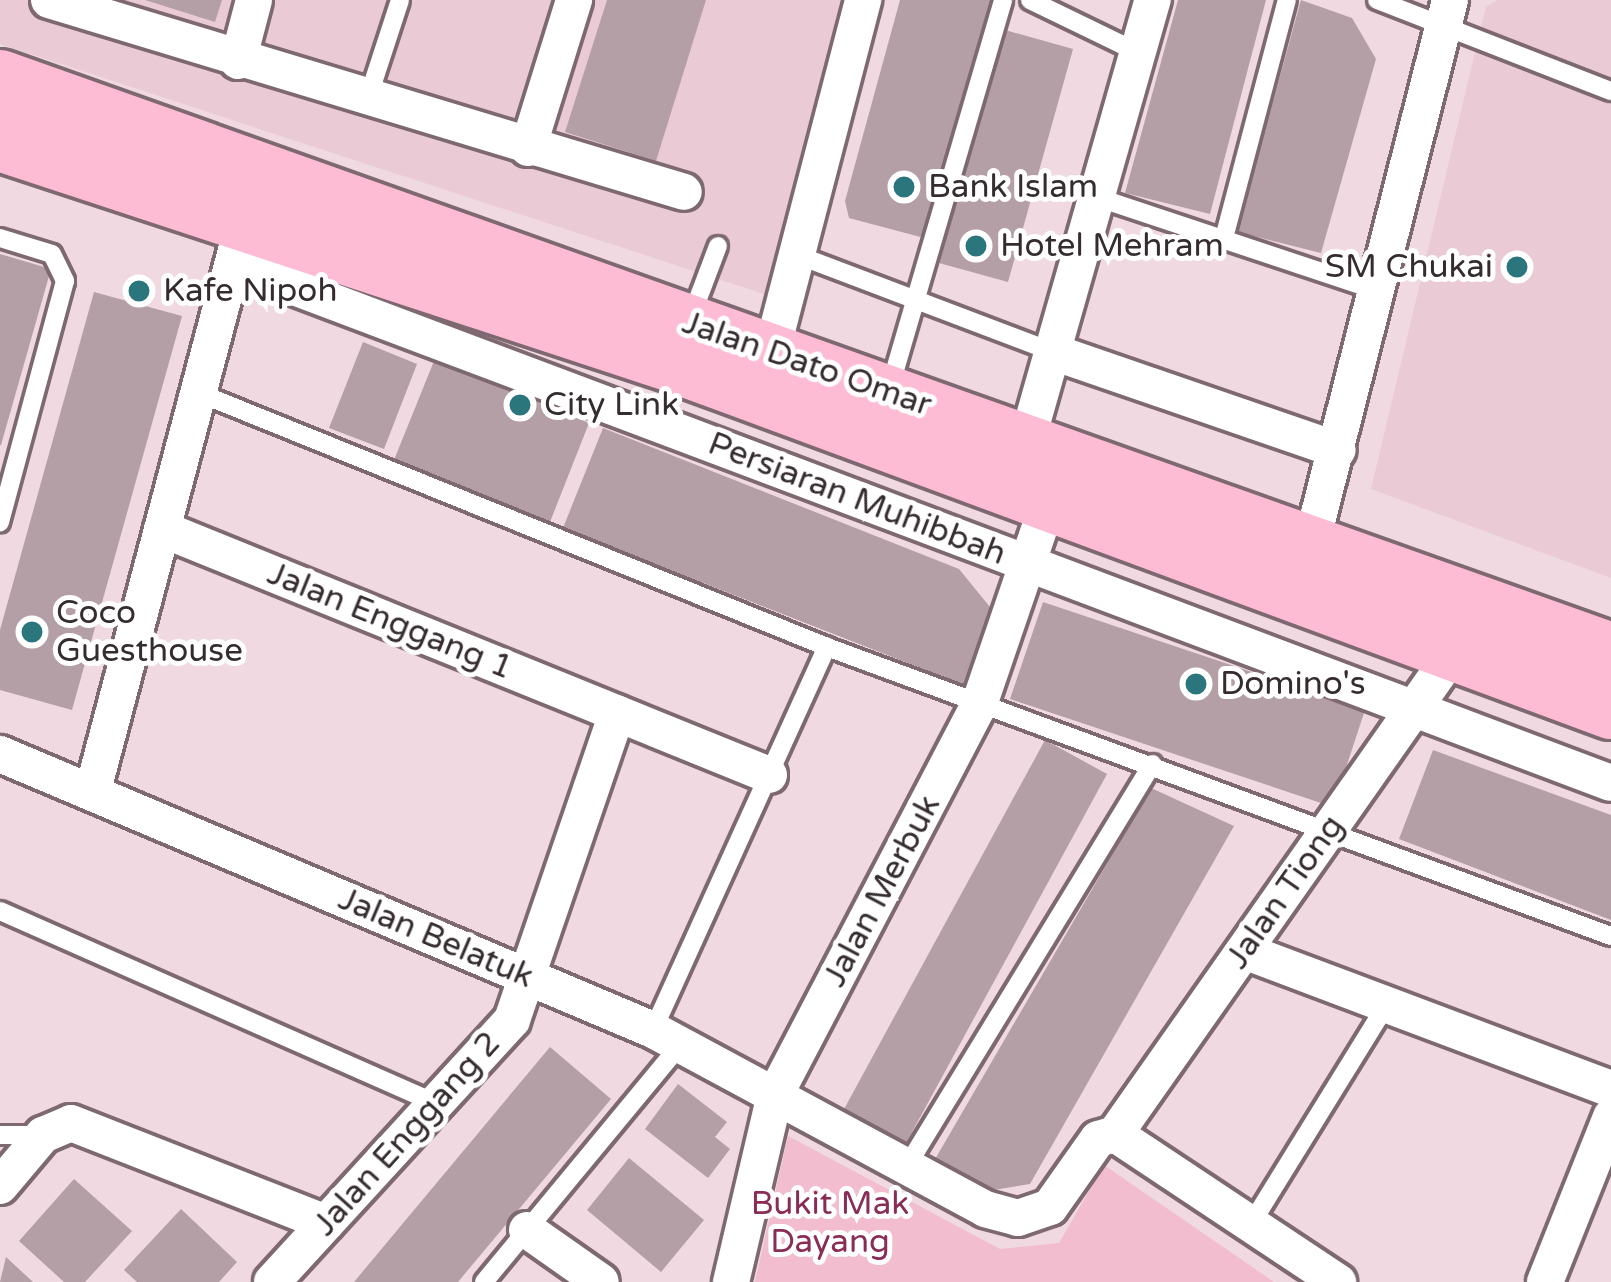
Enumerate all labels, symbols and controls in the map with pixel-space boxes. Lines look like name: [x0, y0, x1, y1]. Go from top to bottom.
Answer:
place label: Bank Islam: [928, 167, 1098, 207]
marker: Bank Islam: [891, 174, 917, 200]
place label: Hotel Mehram: [1000, 226, 1224, 266]
marker: Hotel Mehram: [963, 233, 989, 259]
place label: SM Chukai: [1325, 247, 1493, 287]
marker: SM Chukai: [1504, 254, 1530, 280]
place label: Kafe Nipoh: [163, 271, 338, 311]
marker: Kafe Nipoh: [126, 278, 152, 304]
street label: Jalan Dato Omar: [677, 303, 937, 425]
place label: City Link: [544, 385, 679, 425]
marker: City Link: [507, 392, 533, 418]
street label: Persiaran Muhibbah: [703, 424, 1011, 574]
street label: Jalan Enggang 1: [262, 554, 518, 688]
place label: Coco Guesthouse: [56, 593, 243, 671]
marker: Coco Guesthouse: [19, 619, 45, 645]
place label: Domino's: [1220, 664, 1366, 704]
marker: Domino's: [1183, 671, 1209, 697]
street label: Jalan Merbuk: [815, 789, 949, 993]
street label: Jalan Tiong: [1218, 808, 1352, 976]
street label: Jalan Belatuk: [333, 879, 539, 997]
street label: Jalan Enggang 2: [305, 1024, 509, 1244]
park label: Bukit Mak Dayang: [751, 1184, 909, 1262]

